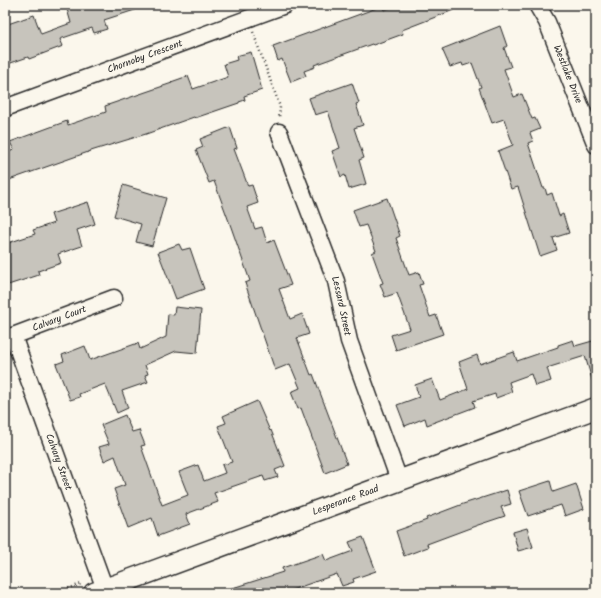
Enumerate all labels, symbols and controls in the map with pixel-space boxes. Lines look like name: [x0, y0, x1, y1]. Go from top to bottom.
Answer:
street label: Chornoby Crescent: [105, 35, 185, 78]
street label: Westlake Drive: [549, 43, 587, 106]
street label: Lessard Street: [327, 273, 356, 337]
street label: Calvary Court: [30, 301, 89, 336]
street label: Calvary Street: [41, 431, 77, 493]
street label: Lesperance Road: [310, 480, 382, 520]

